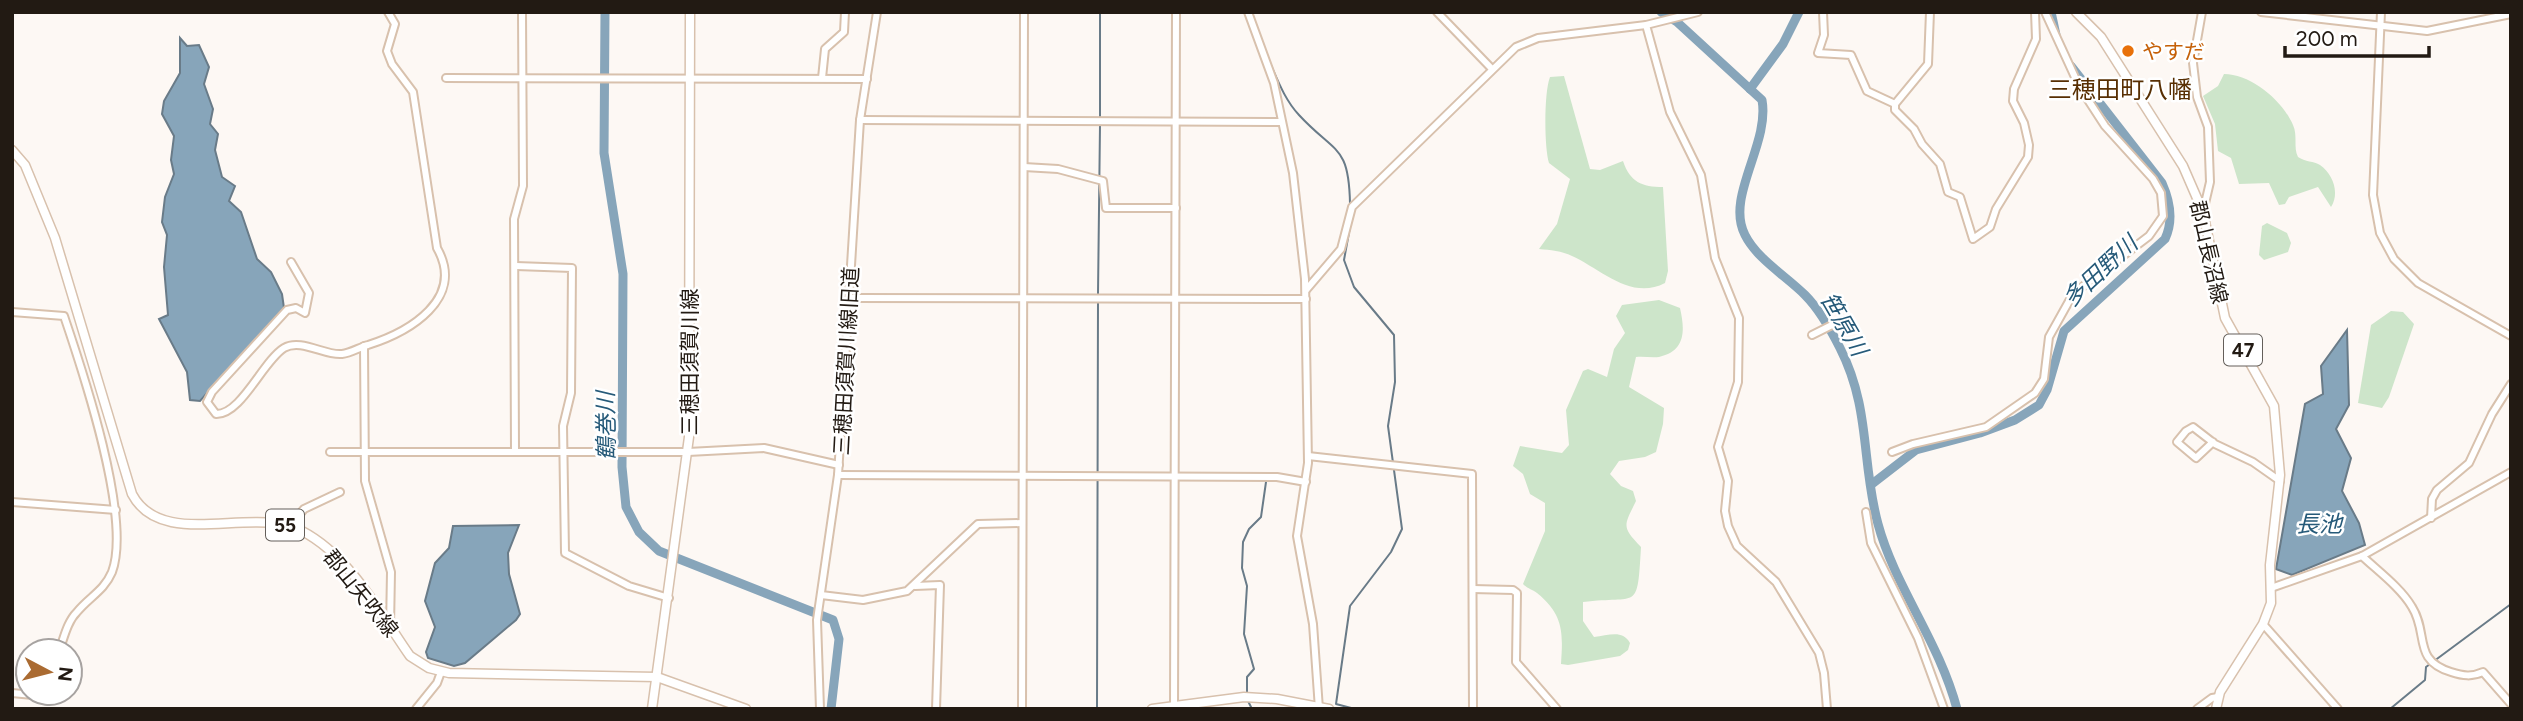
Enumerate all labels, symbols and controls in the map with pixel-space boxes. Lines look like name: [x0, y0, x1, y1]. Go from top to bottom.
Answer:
scale bar: [2285, 14, 2428, 58]
text: 200 m: [2296, 26, 2358, 51]
place label: やすだ: [2142, 39, 2205, 64]
marker: やすだ: [2120, 43, 2136, 59]
district label: 三穂田町八幡: [2048, 75, 2192, 104]
street label: 郡山長沼線: [2185, 198, 2233, 306]
water label: 多田野川: [2057, 227, 2145, 313]
street label: 三穂田須賀川線旧道: [829, 266, 863, 456]
water label: 笹原川: [1815, 287, 1875, 363]
street label: 三穂田須賀川線: [677, 289, 702, 436]
road number: 47: [2224, 334, 2262, 366]
water label: 鶴巻川: [591, 388, 621, 461]
road number: 55: [266, 510, 304, 540]
water label: 長池: [2296, 510, 2344, 538]
street label: 郡山矢吹線: [318, 544, 404, 642]
north arrow: [14, 637, 84, 707]
text: N: [53, 665, 78, 683]

